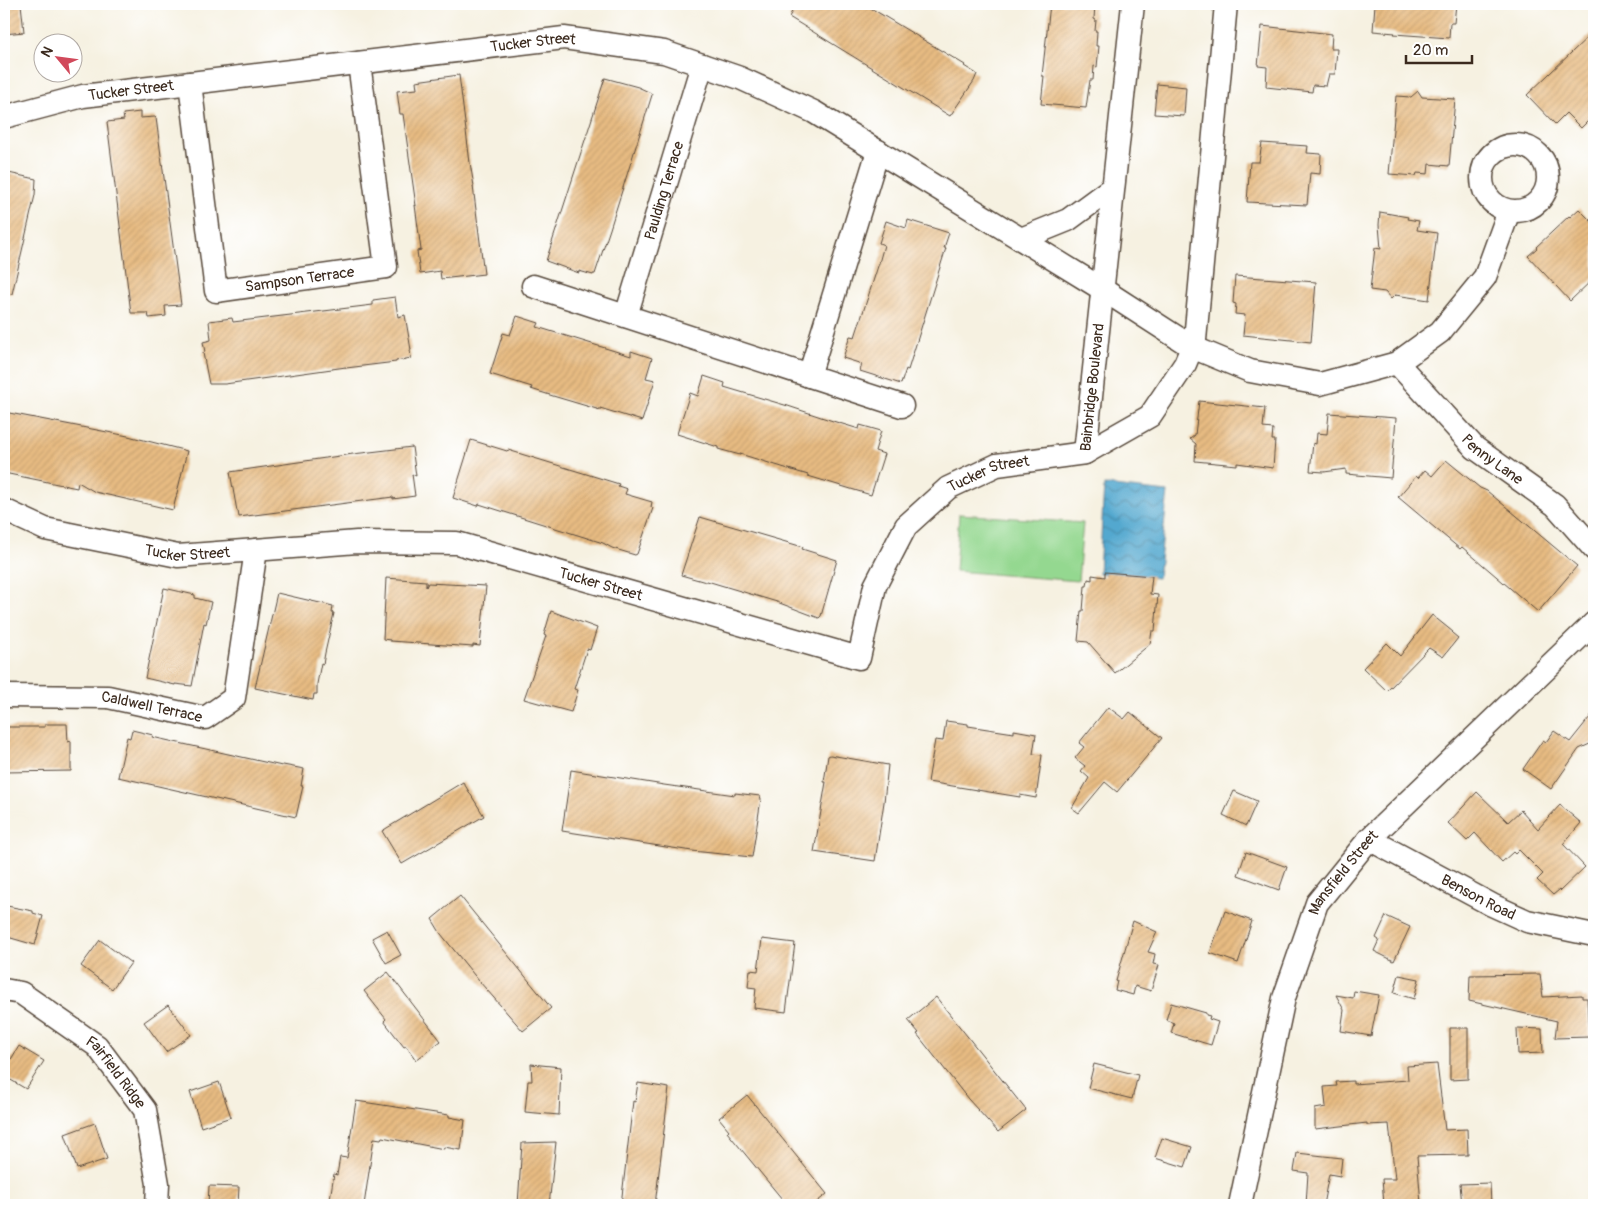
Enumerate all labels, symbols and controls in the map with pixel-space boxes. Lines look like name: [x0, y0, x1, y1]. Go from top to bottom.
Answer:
street label: Tucker Street: [489, 28, 578, 56]
north arrow: [32, 32, 82, 82]
scale bar: [1406, 32, 1472, 64]
text: 20 m: [1413, 41, 1448, 60]
text: N: [37, 44, 57, 60]
street label: Tucker Street: [87, 76, 176, 105]
street label: Paulding Terrace: [640, 138, 688, 242]
street label: Sampson Terrace: [244, 262, 356, 296]
street label: Bainbridge Boulevard: [1076, 322, 1108, 452]
street label: Penny Lane: [1457, 430, 1527, 489]
street label: Tucker Street: [944, 451, 1031, 496]
street label: Tucker Street: [143, 540, 232, 566]
street label: Tucker Street: [557, 563, 646, 605]
street label: Caldwell Terrace: [102, 687, 205, 727]
street label: Mansfield Street: [1304, 825, 1383, 917]
street label: Benson Road: [1438, 870, 1519, 924]
street label: Fairfield Ridge: [82, 1032, 150, 1113]

